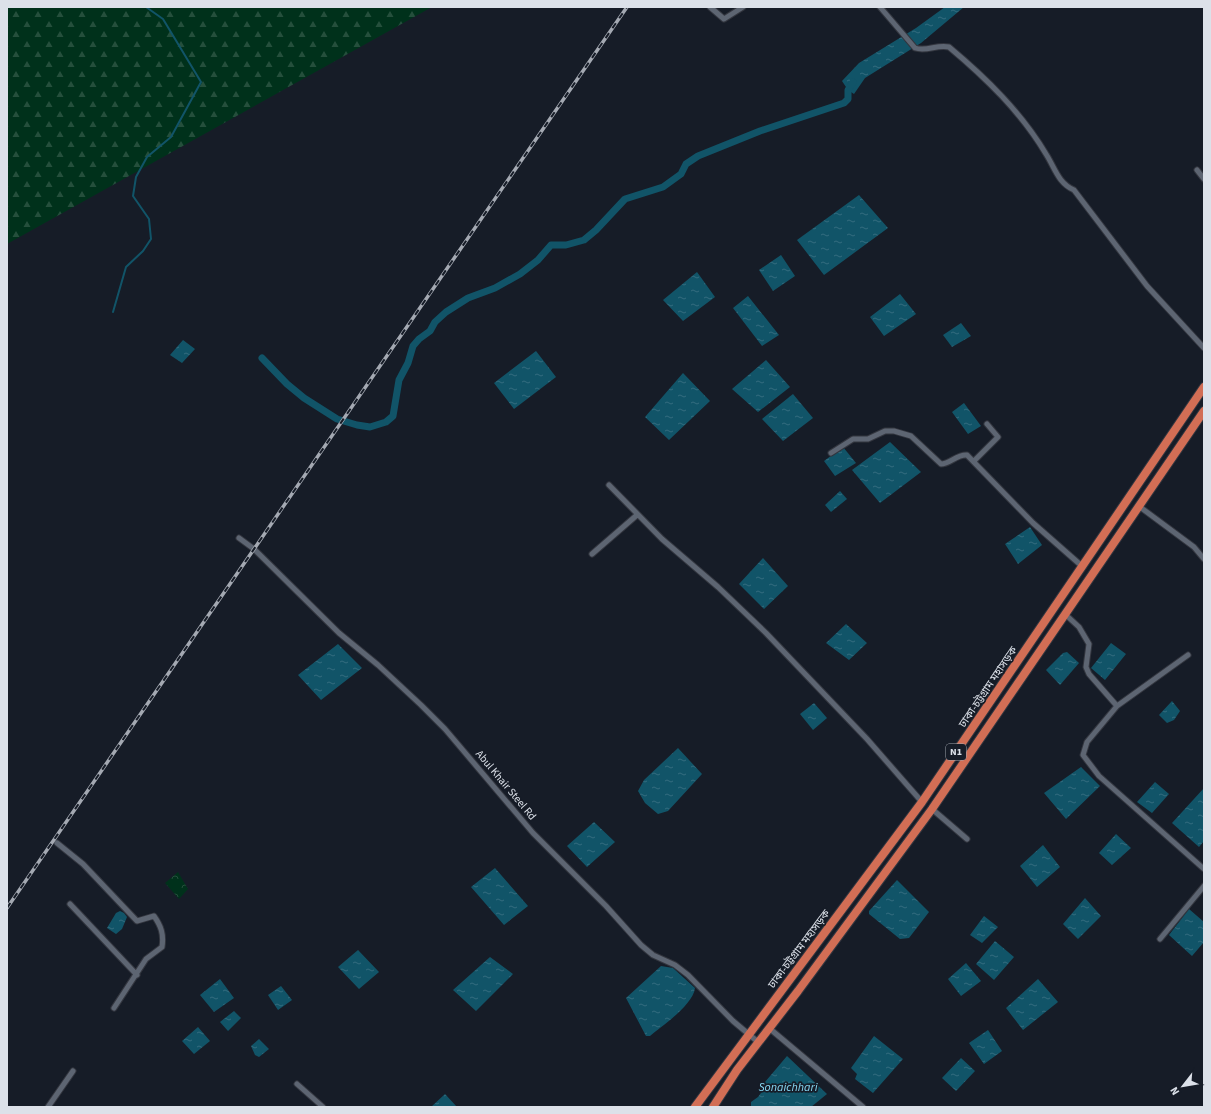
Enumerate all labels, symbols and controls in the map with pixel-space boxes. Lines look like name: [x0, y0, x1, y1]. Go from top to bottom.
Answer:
street label: ঢাকা-চট্টগ্রাম মহাসড়ক: [955, 643, 1021, 731]
road number: N1: [946, 744, 966, 760]
street label: Abul Khair Steel Rd: [472, 747, 540, 823]
street label: ঢাকা-চট্টগ্রাম মহাসড়ক: [764, 907, 834, 992]
north arrow: [1163, 1066, 1203, 1106]
water label: Sonaichhari: [759, 1079, 818, 1096]
text: N: [1167, 1084, 1183, 1098]

